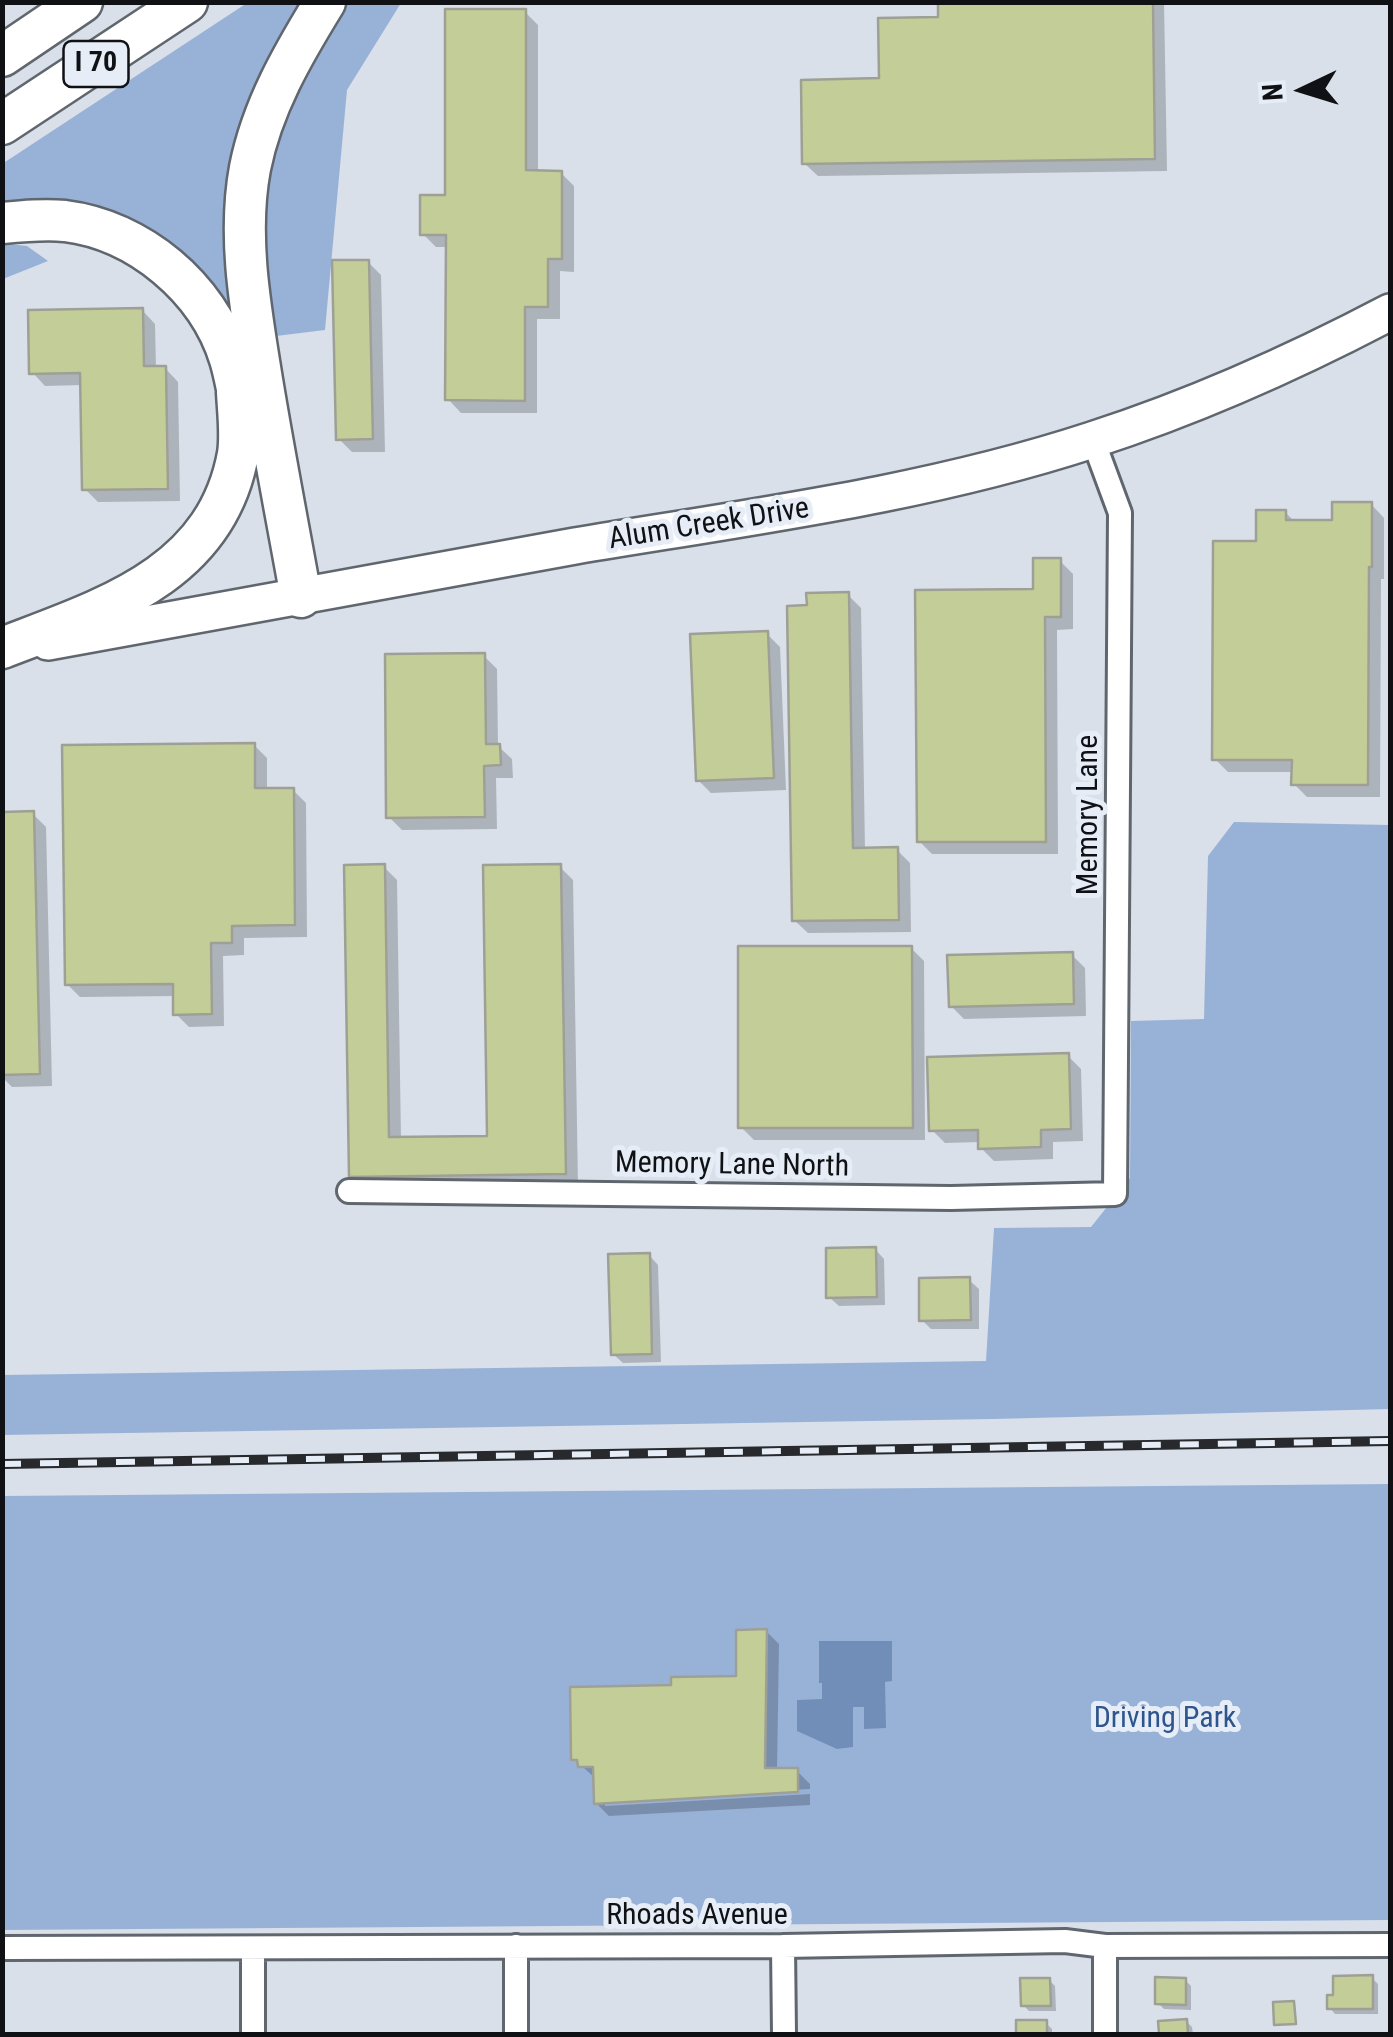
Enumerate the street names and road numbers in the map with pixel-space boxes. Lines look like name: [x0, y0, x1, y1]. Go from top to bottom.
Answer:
road number: I 70: [64, 41, 128, 87]
street label: Alum Creek Drive: [606, 491, 812, 559]
street label: Memory Lane: [1071, 735, 1107, 895]
street label: Memory Lane North: [615, 1146, 849, 1186]
street label: Rhoads Avenue: [606, 1898, 788, 1934]

